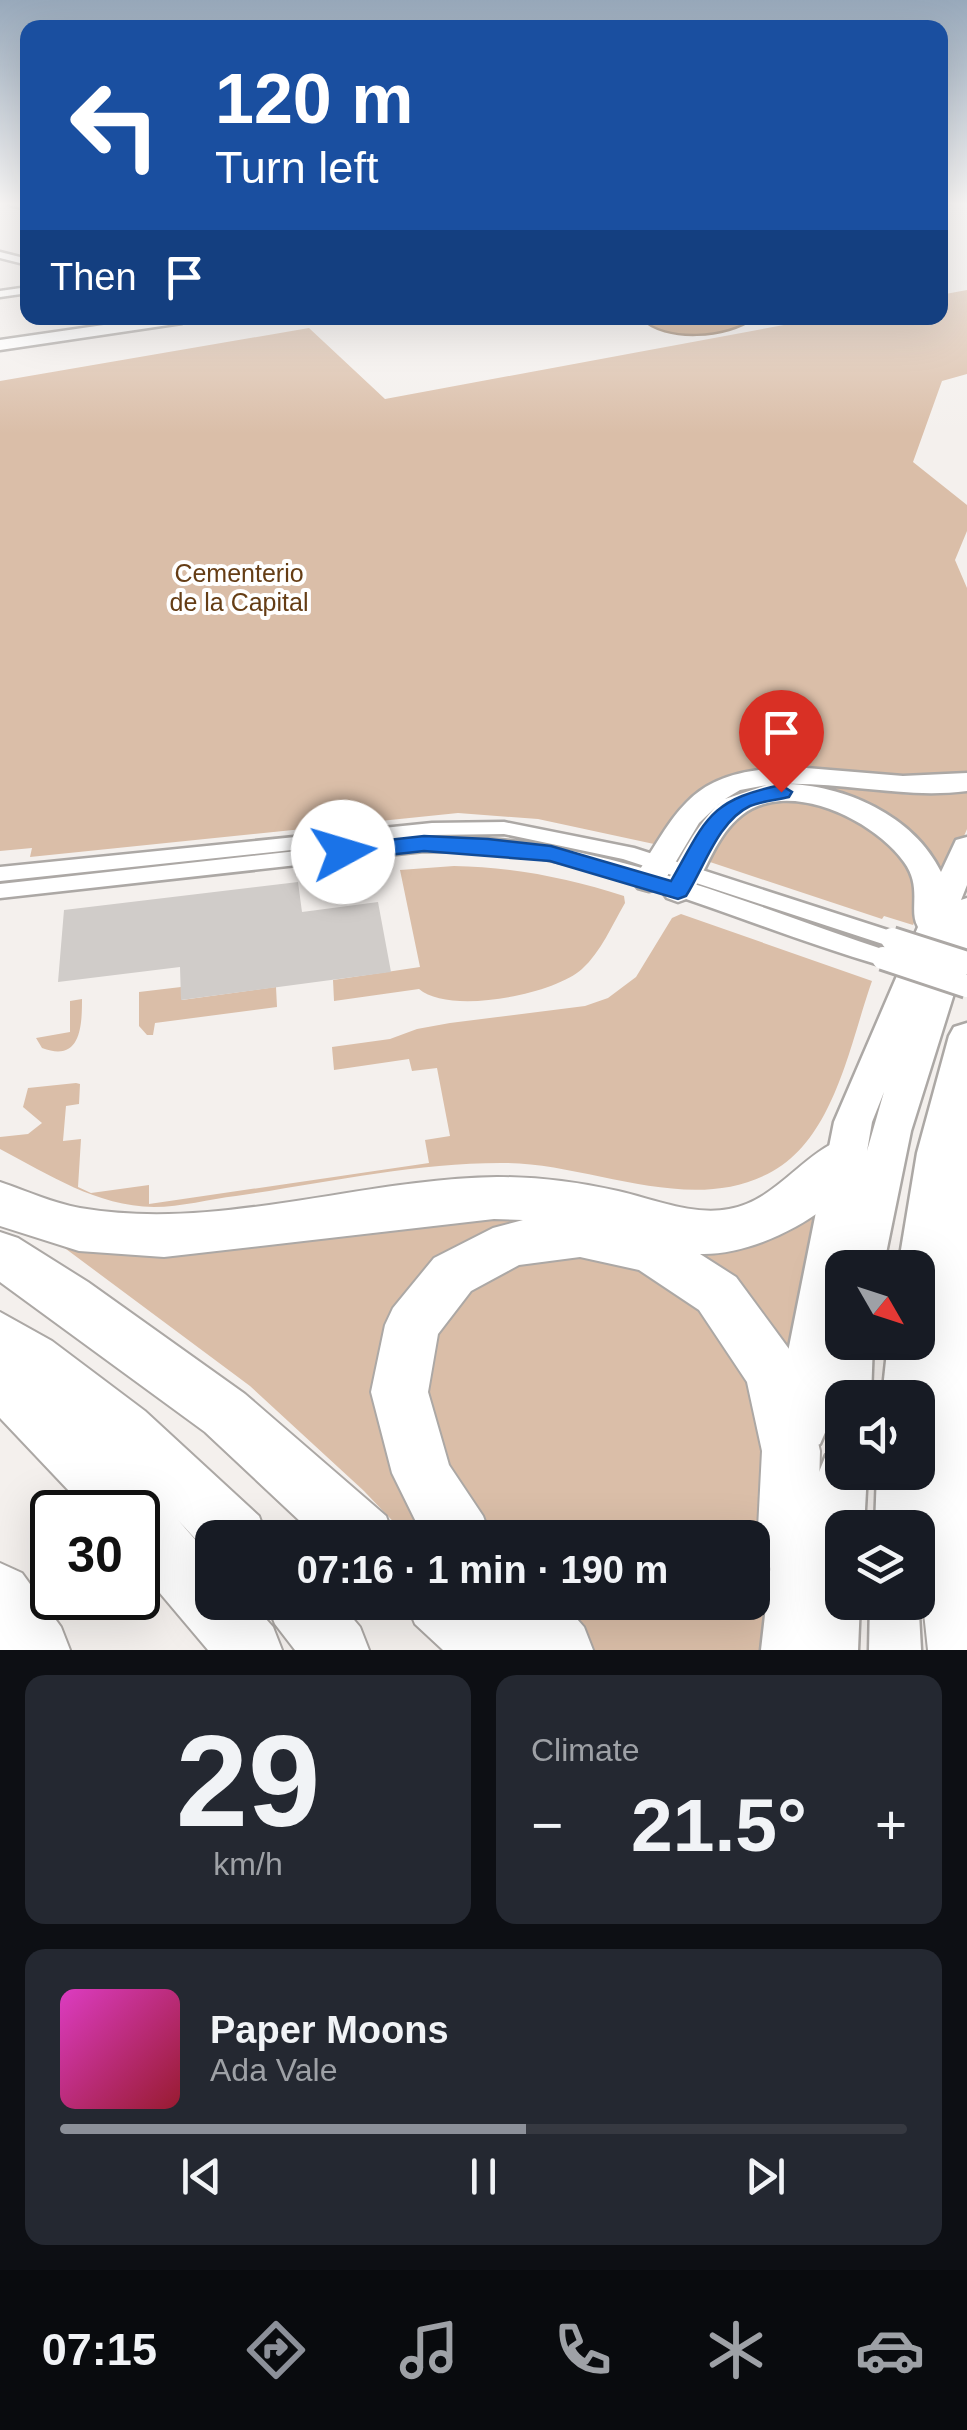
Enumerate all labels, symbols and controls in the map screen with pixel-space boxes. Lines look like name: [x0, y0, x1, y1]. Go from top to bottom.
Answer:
icon: left: [50, 60, 180, 190]
text: 120 m: [215, 60, 413, 138]
text: Turn left: [215, 142, 378, 193]
icon: arrive: [157, 250, 212, 305]
text: Then: [50, 256, 137, 298]
park label: Cementerio de la Capital: [170, 559, 308, 616]
pin: [739, 690, 824, 793]
icon: arrive: [754, 705, 809, 760]
position arrow: [291, 800, 395, 904]
north arrow: [825, 1250, 935, 1360]
map controls: [825, 1250, 935, 1620]
button: sound: [825, 1380, 935, 1490]
speed limit sign: 30: [30, 1490, 160, 1620]
button: layers: [825, 1510, 935, 1620]
text: 07:16 · 1 min · 190 m: [297, 1549, 668, 1591]
text: 29: [176, 1708, 320, 1854]
text: Climate: [531, 1732, 639, 1768]
text: 21.5°: [631, 1783, 807, 1867]
text: −: [531, 1794, 563, 1856]
text: +: [875, 1794, 907, 1856]
text: km/h: [213, 1846, 283, 1882]
text: Paper Moons: [210, 2009, 449, 2051]
text: Ada Vale: [210, 2052, 338, 2088]
icon: previous: [174, 2149, 229, 2204]
icon: pause: [456, 2149, 511, 2204]
icon: next: [738, 2149, 793, 2204]
icon: directions: [241, 2315, 311, 2385]
icon: music: [394, 2315, 464, 2385]
icon: phone: [548, 2315, 618, 2385]
icon: climate: [701, 2315, 771, 2385]
icon: car: [855, 2315, 925, 2385]
text: 07:15: [42, 2324, 157, 2375]

